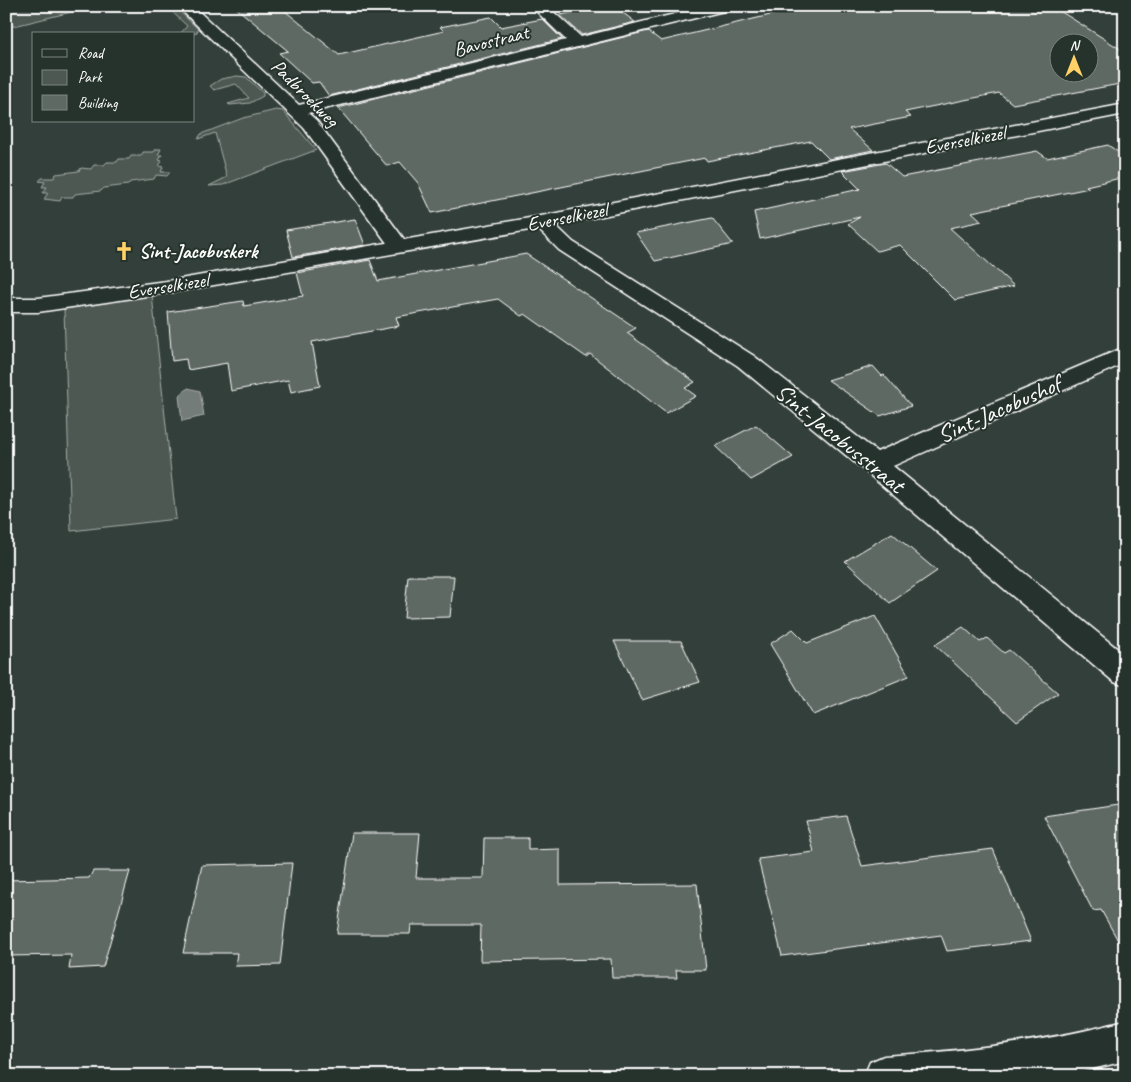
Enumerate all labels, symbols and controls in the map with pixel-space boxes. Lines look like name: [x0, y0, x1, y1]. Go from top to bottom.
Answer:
street label: Bavostraat: [451, 19, 534, 62]
legend: [32, 32, 195, 122]
north arrow: [1048, 32, 1098, 82]
text: N: [1070, 37, 1081, 54]
text: Road: [78, 44, 105, 63]
street label: Padbroekweg: [266, 54, 346, 134]
text: Park: [78, 68, 103, 87]
text: Building: [78, 94, 118, 113]
street label: Everselkiezel: [923, 119, 1011, 160]
street label: Everselkiezel: [525, 196, 613, 237]
place label: Sint-Jacobuskerk: [139, 239, 259, 264]
church icon: Sint-Jacobuskerk: [113, 240, 135, 262]
street label: Everselkiezel: [126, 267, 214, 305]
street label: Sint-Jacobushof: [933, 366, 1070, 450]
street label: Sint-Jacobusstraat: [769, 377, 912, 501]

